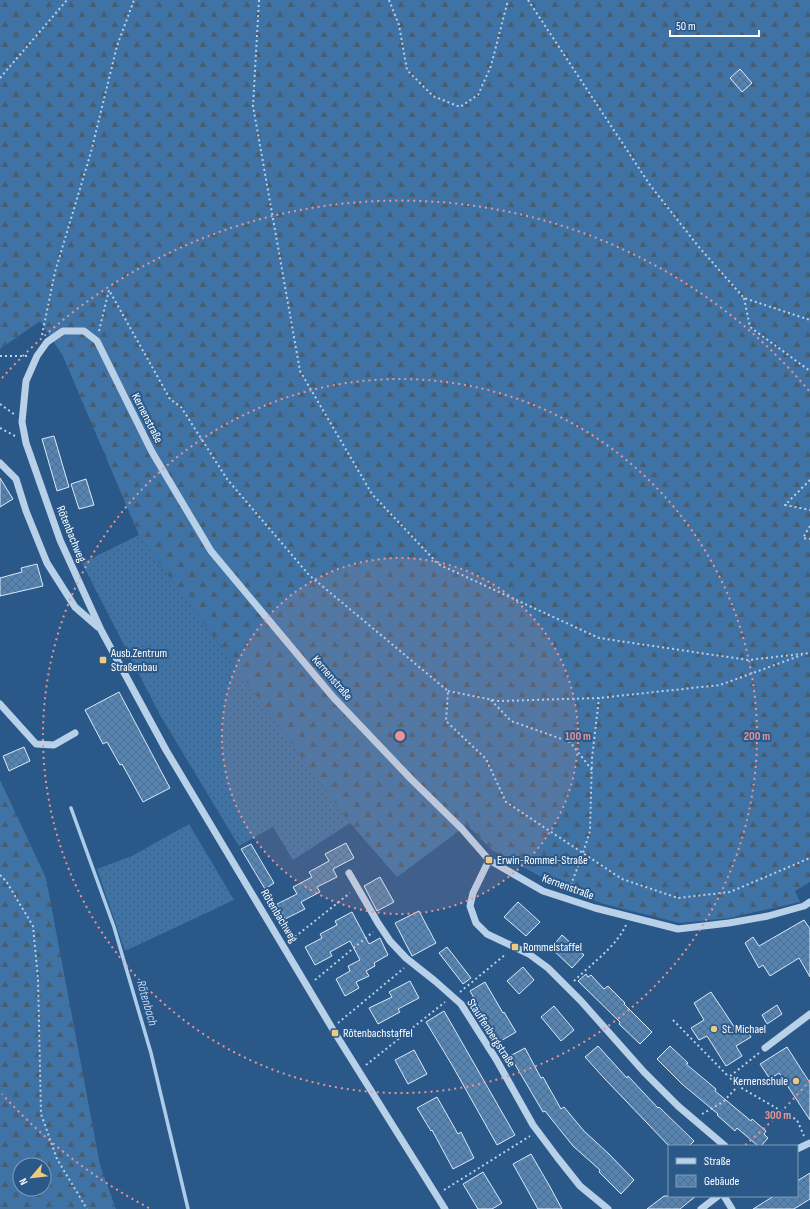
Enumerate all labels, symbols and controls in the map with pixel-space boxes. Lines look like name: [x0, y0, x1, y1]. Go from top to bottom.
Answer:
scale bar: [670, 12, 759, 38]
text: 50 m: [676, 19, 696, 34]
street label: Kernenstraße: [128, 390, 166, 446]
street label: Rötenbachweg: [53, 503, 89, 565]
place label: Ausb.Zentrum Straßenbau: [110, 646, 167, 675]
street label: Kernenstraße: [309, 653, 356, 704]
marker: Ausb.Zentrum Straßenbau: [98, 655, 108, 665]
centre of rings: [393, 729, 407, 743]
text: 100 m: [565, 729, 591, 744]
text: 200 m: [744, 729, 770, 744]
place label: Erwin-Rommel-Straße: [497, 853, 588, 868]
marker: Erwin-Rommel-Straße: [484, 855, 494, 865]
street label: Kernenstraße: [540, 871, 596, 903]
street label: Rötenbachweg: [257, 887, 301, 946]
place label: Rommelstaffel: [523, 940, 582, 955]
marker: Rommelstaffel: [510, 942, 520, 952]
water label: Rötenbach: [133, 978, 161, 1028]
street label: Stauffenbergstraße: [463, 996, 519, 1070]
place label: St. Michael: [722, 1022, 766, 1037]
marker: St. Michael: [709, 1024, 719, 1034]
place label: Rötenbachstaffel: [343, 1026, 413, 1041]
marker: Rötenbachstaffel: [330, 1028, 340, 1038]
place label: Kernenschule: [733, 1074, 788, 1089]
marker: Kernenschule: [791, 1076, 801, 1086]
text: 300 m: [765, 1108, 791, 1123]
legend: [668, 1145, 798, 1197]
text: Straße: [704, 1154, 731, 1169]
north arrow: [12, 1157, 52, 1197]
text: Gebäude: [704, 1174, 739, 1189]
text: N: [16, 1176, 31, 1187]

